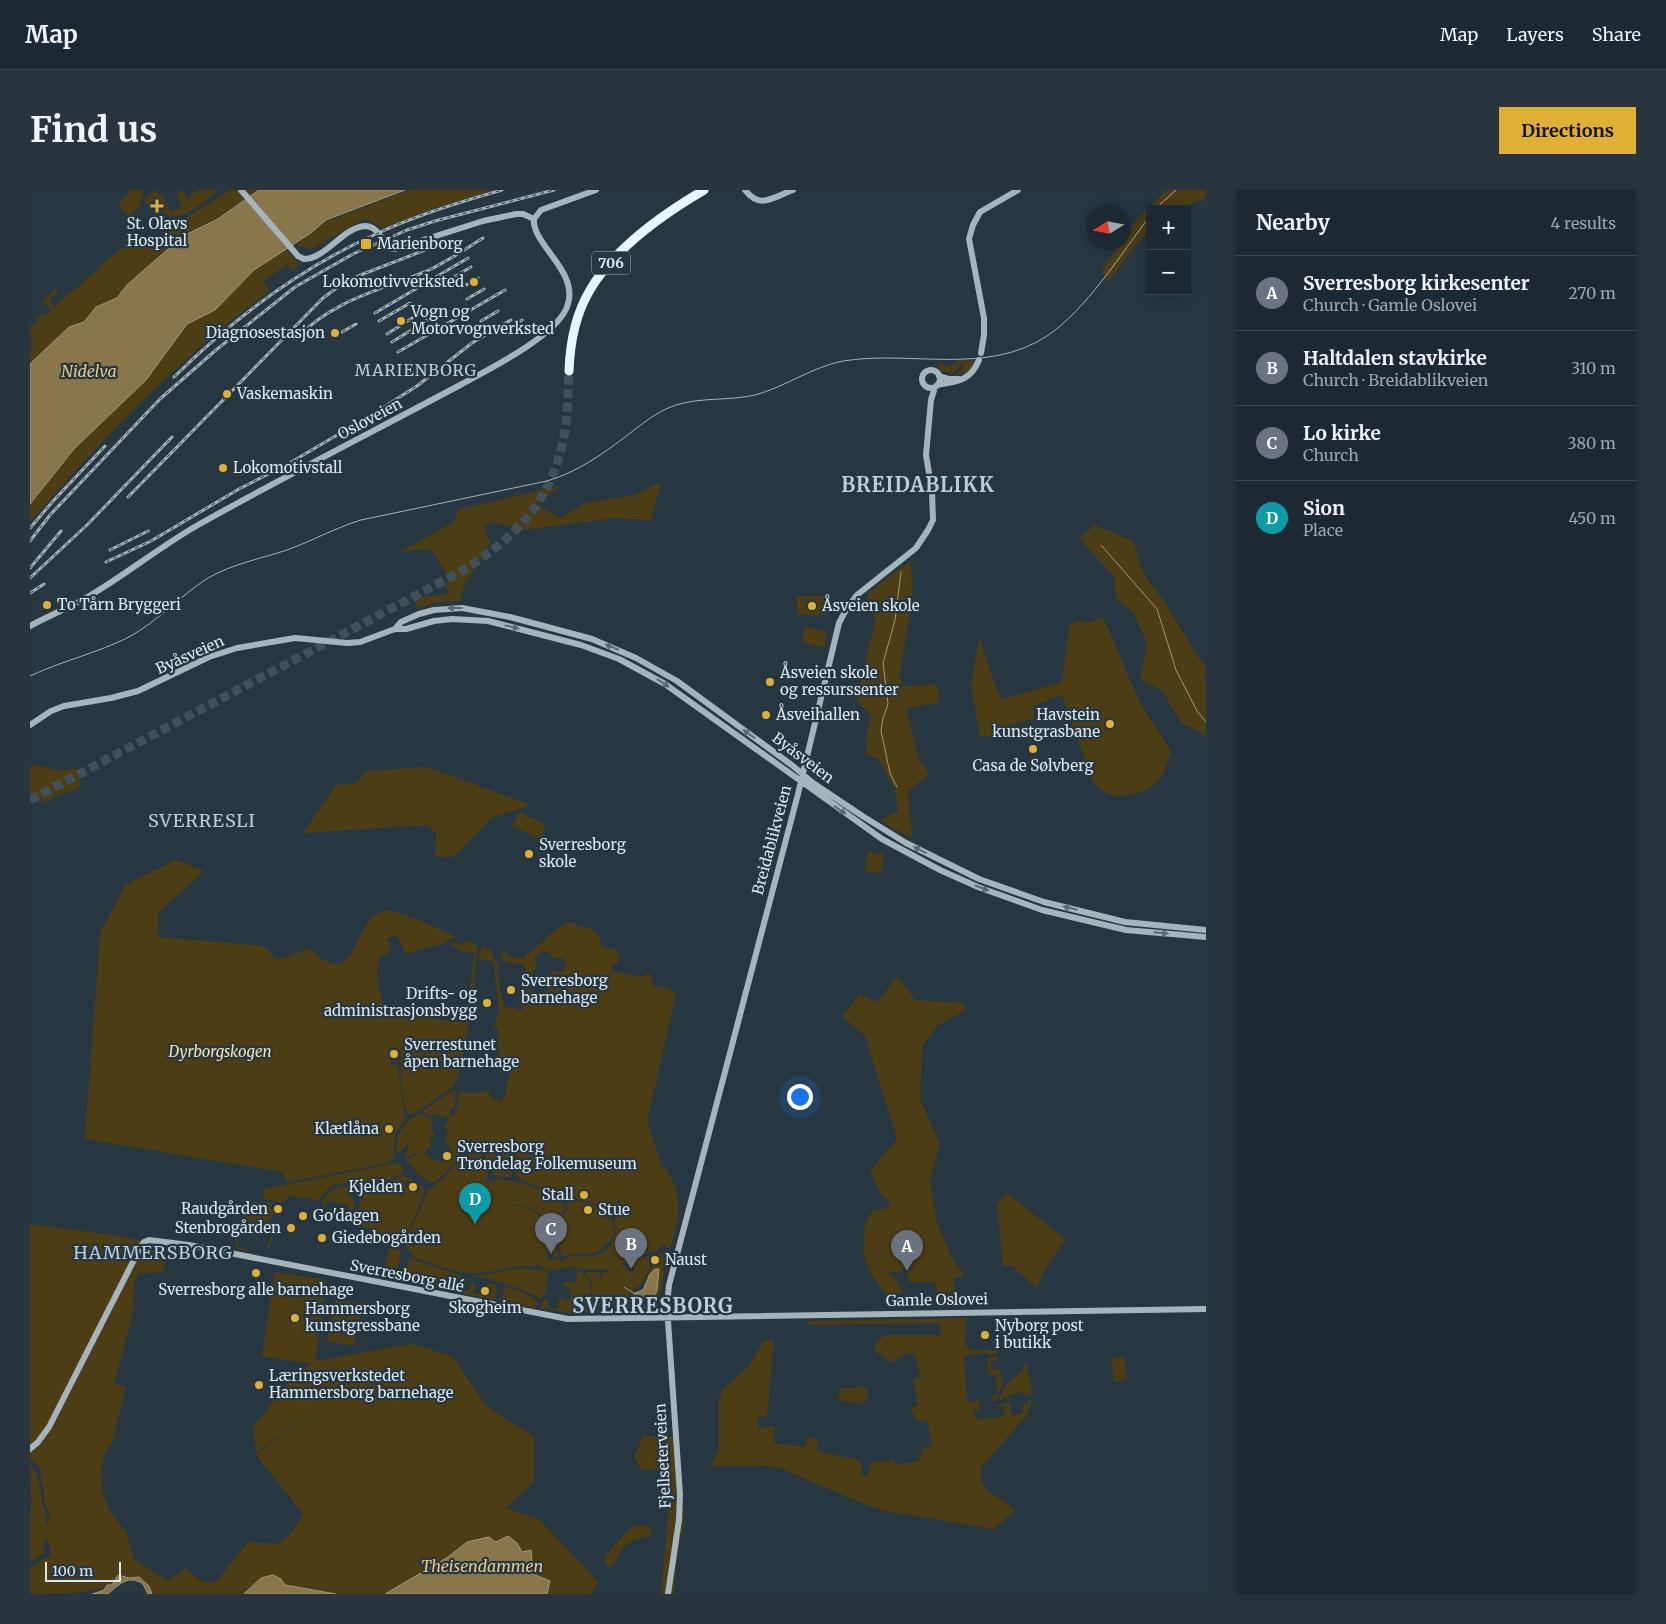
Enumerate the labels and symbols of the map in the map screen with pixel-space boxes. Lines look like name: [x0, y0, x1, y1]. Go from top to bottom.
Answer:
marker: St. Olavs Hospital: [150, 199, 164, 213]
north arrow: [1086, 205, 1131, 250]
place label: St. Olavs Hospital: [127, 214, 188, 250]
place label: Marienborg: [377, 234, 463, 253]
marker: Marienborg: [359, 237, 373, 251]
road number: 706: [592, 252, 630, 274]
place label: Lokomotivverksted: [323, 272, 464, 291]
marker: Lokomotivverksted: [468, 276, 480, 288]
place label: Vogn og Motorvognverksted: [410, 302, 554, 338]
marker: Vogn og Motorvognverksted: [395, 315, 407, 327]
place label: Diagnosestasjon: [206, 323, 325, 342]
marker: Diagnosestasjon: [329, 327, 341, 339]
district label: MARIENBORG: [355, 360, 477, 380]
water label: Nidelva: [61, 361, 117, 381]
place label: Vaskemaskin: [236, 384, 333, 403]
marker: Vaskemaskin: [221, 388, 233, 400]
street label: Osloveien: [334, 394, 405, 443]
place label: Lokomotivstall: [233, 458, 343, 477]
marker: Lokomotivstall: [217, 462, 229, 474]
district label: BREIDABLIKK: [841, 472, 995, 497]
place label: Åsveien skole: [821, 594, 920, 615]
place label: To Tårn Bryggeri: [57, 595, 181, 614]
marker: To Tårn Bryggeri: [41, 599, 53, 611]
marker: Åsveien skole: [806, 600, 818, 612]
one-way arrow: [447, 604, 463, 612]
one-way arrow: [505, 623, 520, 631]
street label: Byåsveien: [153, 631, 227, 678]
one-way arrow: [604, 643, 619, 651]
place label: Åsveien skole og ressurssenter: [779, 661, 899, 699]
marker: Åsveien skole og ressurssenter: [764, 676, 776, 688]
one-way arrow: [657, 679, 670, 688]
place label: Åsveihallen: [775, 703, 860, 724]
place label: Havstein kunstgrasbane: [992, 705, 1100, 741]
marker: Åsveihallen: [760, 709, 772, 721]
marker: Havstein kunstgrasbane: [1104, 718, 1116, 730]
street label: Byåsveien: [769, 728, 838, 787]
one-way arrow: [742, 729, 756, 739]
marker: Casa de Sølvberg: [1027, 743, 1039, 755]
place label: Casa de Sølvberg: [972, 756, 1094, 775]
street label: Breidablikveien: [748, 783, 795, 897]
one-way arrow: [833, 805, 847, 815]
district label: SVERRESLI: [148, 809, 256, 832]
place label: Sverresborg skole: [539, 835, 626, 871]
one-way arrow: [912, 845, 927, 854]
marker: Sverresborg skole: [523, 848, 535, 860]
one-way arrow: [975, 884, 990, 892]
one-way arrow: [1063, 904, 1078, 912]
one-way arrow: [1153, 929, 1169, 937]
place label: Sverresborg barnehage: [520, 971, 608, 1007]
place label: Drifts- og administrasjonsbygg: [324, 984, 477, 1020]
marker: Sverresborg barnehage: [505, 984, 517, 996]
marker: Drifts- og administrasjonsbygg: [481, 997, 493, 1009]
place label: Sverrestunet åpen barnehage: [404, 1035, 519, 1071]
park label: Dyrborgskogen: [167, 1042, 272, 1061]
marker: Sverrestunet åpen barnehage: [388, 1048, 400, 1060]
your location: [787, 1084, 813, 1110]
place label: Klætlåna: [314, 1119, 379, 1138]
marker: Klætlåna: [383, 1123, 395, 1135]
place label: Sverresborg Trøndelag Folkemuseum: [457, 1137, 637, 1173]
marker: Sverresborg Trøndelag Folkemuseum: [441, 1150, 453, 1162]
place label: Kjelden: [349, 1177, 403, 1196]
marker: Kjelden: [407, 1181, 419, 1193]
pin: D: [459, 1183, 491, 1224]
place label: Stall: [542, 1185, 574, 1204]
marker: Stall: [578, 1189, 590, 1201]
place label: Raudgården: [181, 1199, 268, 1218]
place label: Stue: [598, 1200, 630, 1219]
marker: Raudgården: [272, 1203, 284, 1215]
marker: Stue: [582, 1204, 594, 1216]
place label: Go'dagen: [313, 1206, 380, 1225]
marker: Go'dagen: [297, 1210, 309, 1222]
pin: C: [535, 1213, 567, 1254]
place label: Stenbrogården: [175, 1218, 281, 1237]
marker: Stenbrogården: [285, 1222, 297, 1234]
place label: Giedebogården: [332, 1228, 441, 1247]
pin: B: [615, 1228, 647, 1269]
pin: A: [891, 1230, 923, 1271]
marker: Giedebogården: [316, 1232, 328, 1244]
district label: HAMMERSBORG: [73, 1241, 233, 1264]
place label: Naust: [665, 1250, 707, 1269]
marker: Naust: [649, 1254, 661, 1266]
street label: Sverresborg allé: [349, 1255, 466, 1296]
marker: Sverresborg alle barnehage: [250, 1267, 262, 1279]
place label: Sverresborg alle barnehage: [158, 1280, 354, 1299]
marker: Skogheim: [479, 1285, 491, 1297]
street label: Gamle Oslovei: [886, 1289, 988, 1310]
district label: SVERRESBORG: [572, 1293, 734, 1318]
place label: Skogheim: [448, 1298, 522, 1317]
place label: Hammersborg kunstgressbane: [305, 1299, 420, 1335]
marker: Hammersborg kunstgressbane: [289, 1312, 301, 1324]
place label: Nyborg post i butikk: [995, 1316, 1084, 1352]
marker: Nyborg post i butikk: [979, 1329, 991, 1341]
place label: Læringsverkstedet Hammersborg barnehage: [269, 1366, 454, 1402]
marker: Læringsverkstedet Hammersborg barnehage: [253, 1379, 265, 1391]
street label: Fjellseterveien: [650, 1403, 675, 1509]
water label: Theisendammen: [421, 1556, 543, 1576]
scale bar: [45, 1559, 121, 1582]

